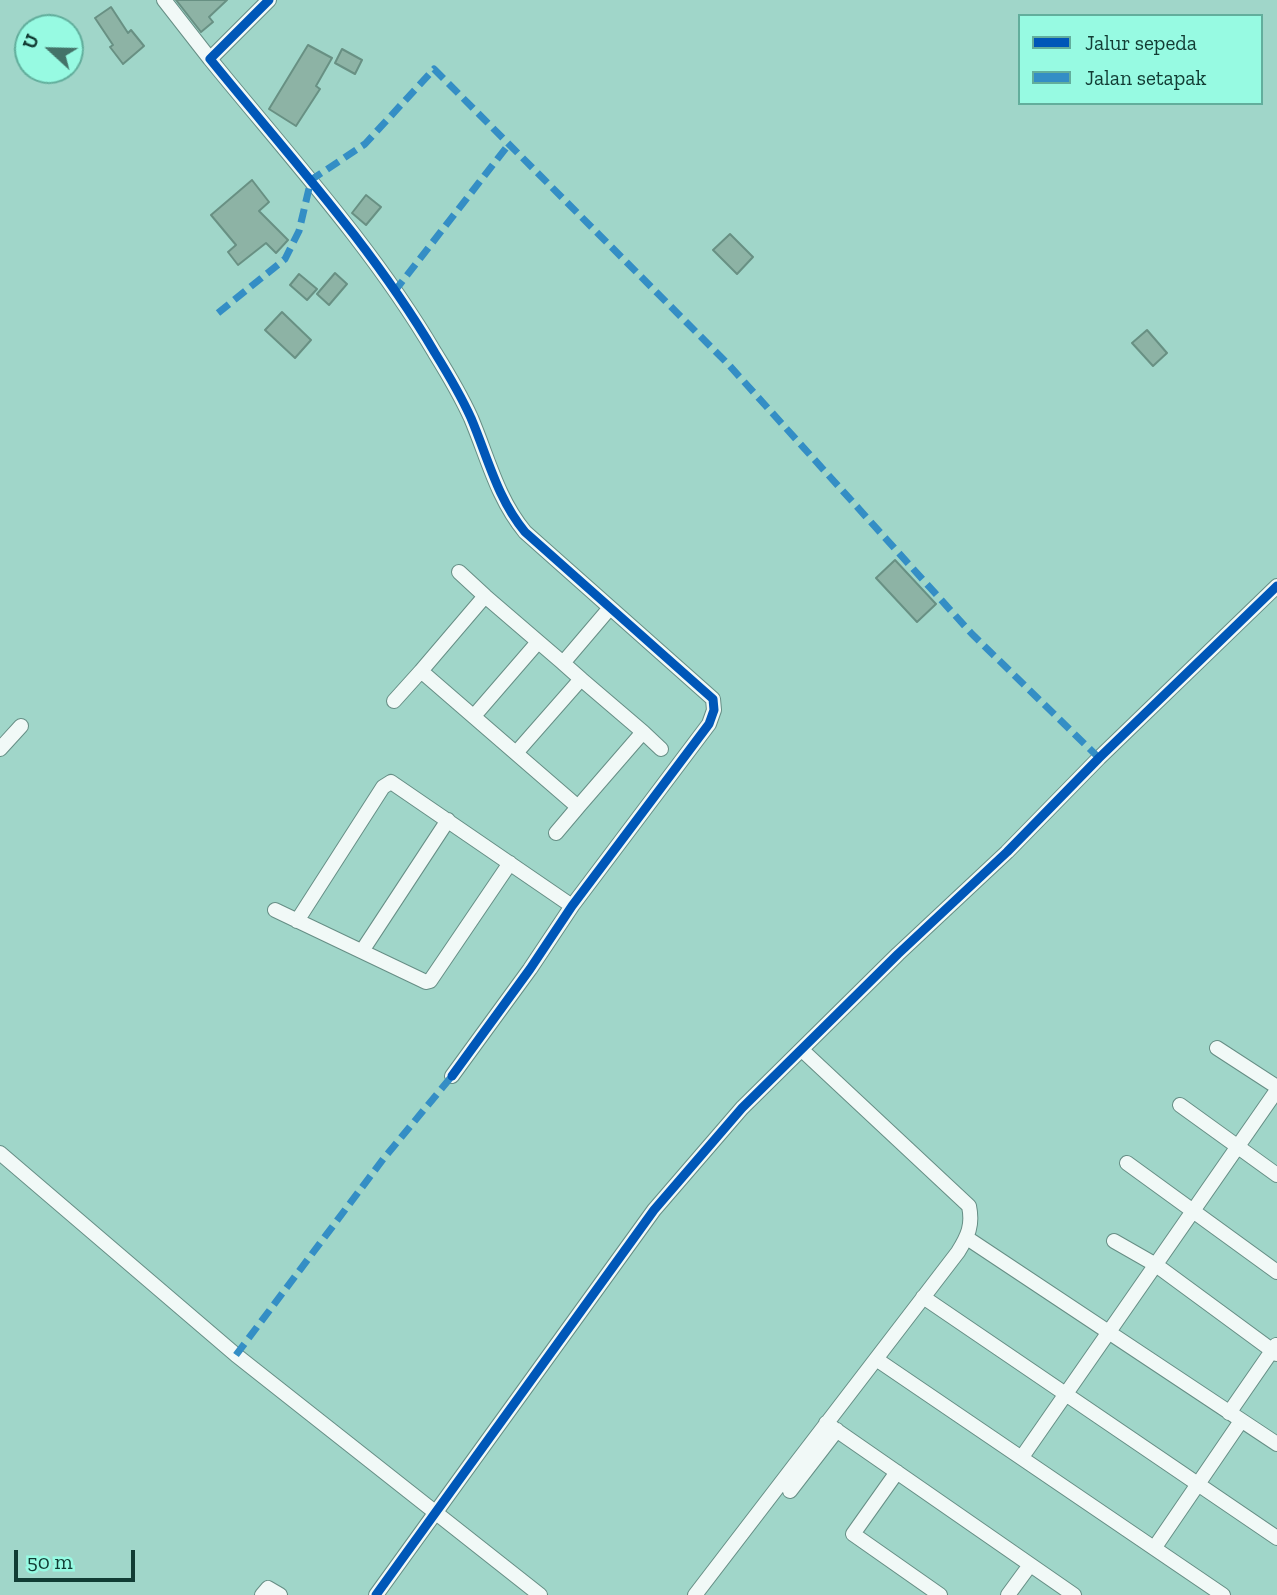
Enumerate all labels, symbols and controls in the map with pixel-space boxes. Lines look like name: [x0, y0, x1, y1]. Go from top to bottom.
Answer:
north arrow: [14, 14, 84, 84]
legend: [1018, 14, 1263, 105]
text: Jalur sepeda: [1085, 30, 1197, 55]
text: U: [18, 31, 44, 52]
text: Jalan setapak: [1085, 65, 1206, 90]
scale bar: [18, 1536, 138, 1580]
text: 50 m: [27, 1549, 73, 1574]

